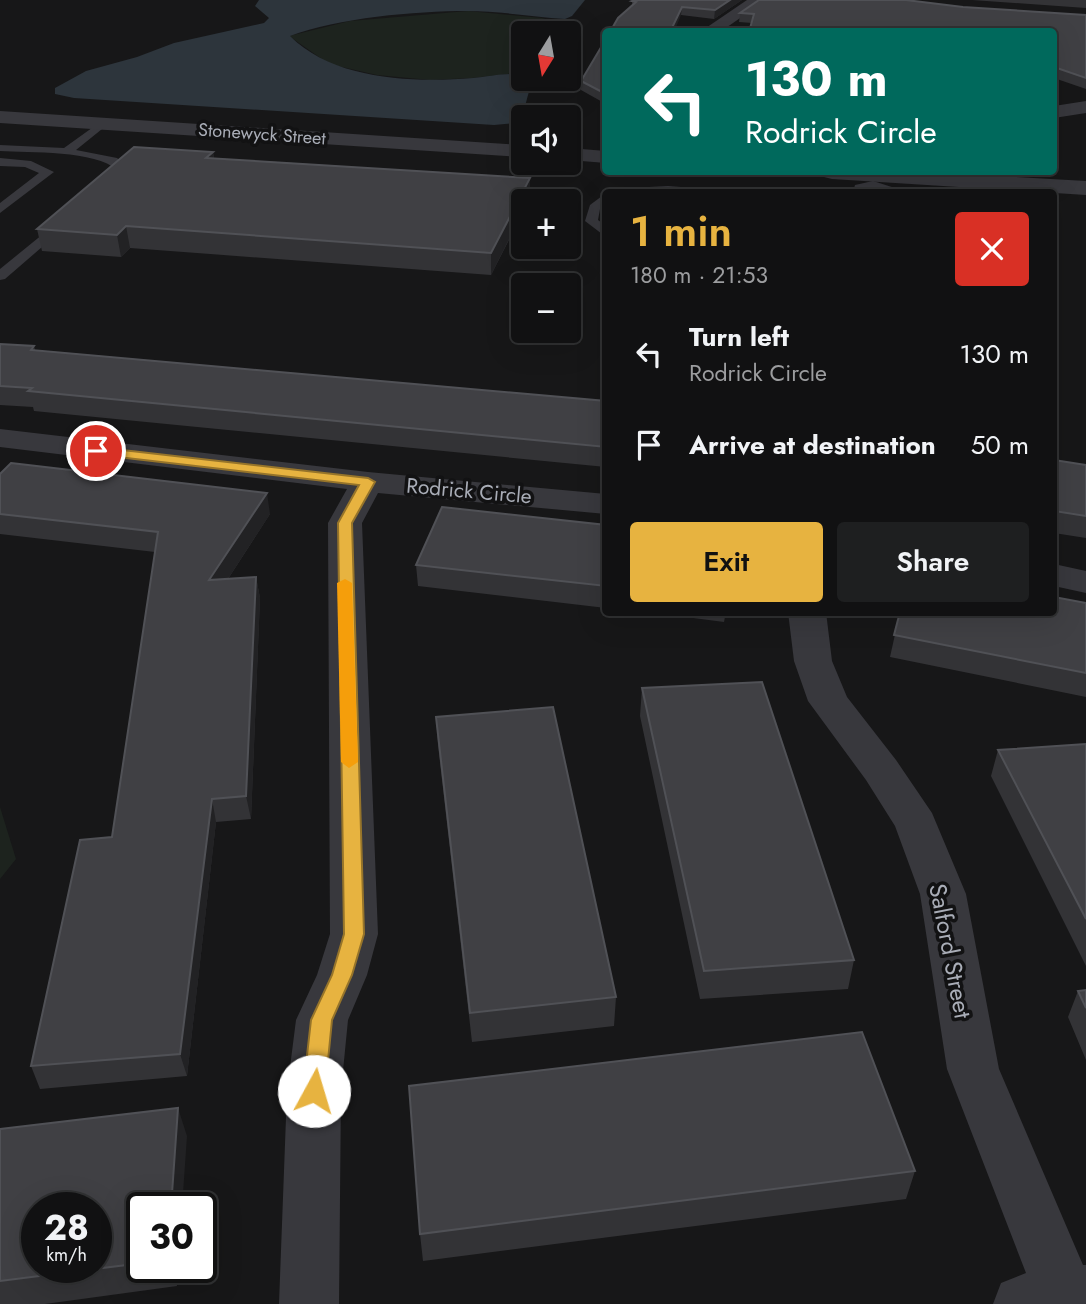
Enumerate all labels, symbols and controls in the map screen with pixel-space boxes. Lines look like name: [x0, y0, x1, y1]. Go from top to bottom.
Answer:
north arrow: [511, 21, 581, 91]
map controls: [511, 21, 581, 343]
text: 130 m: [745, 44, 888, 114]
icon: left: [630, 56, 721, 147]
button: sound: [511, 105, 581, 175]
text: Rodrick Circle: [745, 109, 937, 155]
street label: Stonewyck Street: [197, 117, 327, 151]
button: +: [511, 189, 581, 259]
text: 1 min: [630, 201, 732, 262]
button: close: [955, 212, 1029, 286]
text: 180 m · 21:53: [630, 258, 768, 292]
button: −: [511, 273, 581, 343]
text: Turn left: [689, 318, 789, 356]
icon: left: [630, 335, 668, 373]
text: 130 m: [959, 335, 1029, 373]
text: Rodrick Circle: [689, 356, 827, 390]
pin: [66, 421, 126, 481]
icon: arrive: [630, 426, 668, 464]
text: Arrive at destination: [689, 426, 936, 464]
text: 50 m: [971, 426, 1029, 464]
icon: arrive: [77, 432, 115, 470]
street label: Rodrick Circle: [405, 471, 533, 511]
button: Exit: [630, 522, 823, 602]
button: Share: [837, 522, 1029, 602]
street label: Salford Street: [920, 881, 981, 1022]
position arrow: [277, 1054, 351, 1128]
speed limit sign: 30: [126, 1192, 217, 1283]
text: 28: [44, 1203, 89, 1253]
text: km/h: [46, 1242, 87, 1268]

